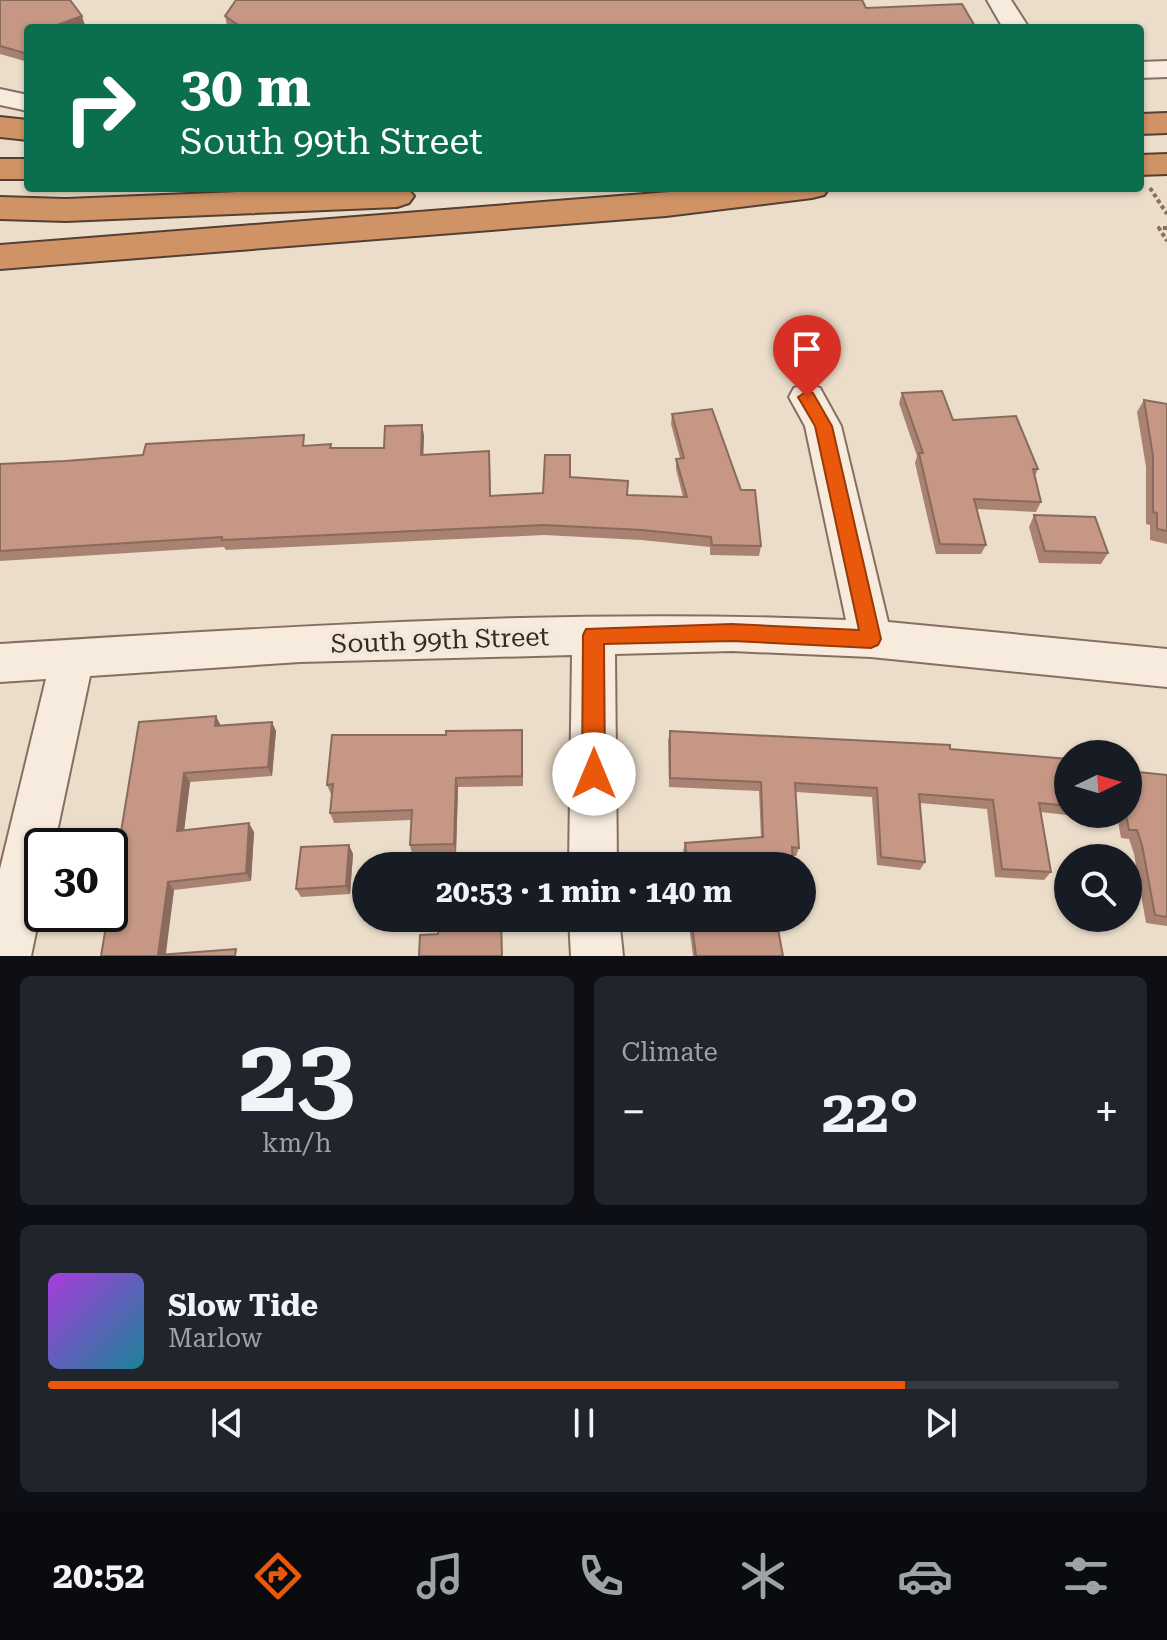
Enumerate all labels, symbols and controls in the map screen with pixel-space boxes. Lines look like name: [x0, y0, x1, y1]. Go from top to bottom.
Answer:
text: 30 m: [180, 54, 311, 120]
icon: right: [48, 56, 152, 160]
text: South 99th Street: [180, 121, 483, 163]
pin: [773, 315, 841, 397]
icon: arrive: [785, 327, 829, 371]
street label: South 99th Street: [330, 621, 550, 659]
position arrow: [552, 732, 636, 816]
north arrow: [1054, 740, 1142, 828]
map controls: [1054, 740, 1142, 932]
speed limit sign: 30: [24, 828, 128, 932]
button: search: [1054, 844, 1142, 932]
text: 20:53 · 1 min · 140 m: [436, 874, 732, 909]
text: 23: [239, 1015, 355, 1136]
text: Climate: [622, 1037, 718, 1067]
text: 22°: [822, 1076, 919, 1147]
text: −: [622, 1086, 646, 1138]
text: +: [1094, 1086, 1119, 1138]
text: km/h: [262, 1128, 332, 1158]
text: Slow Tide: [168, 1288, 318, 1323]
text: Marlow: [168, 1323, 262, 1353]
icon: previous: [205, 1401, 249, 1445]
icon: pause: [562, 1401, 606, 1445]
icon: next: [919, 1401, 963, 1445]
icon: directions: [250, 1548, 306, 1604]
icon: music: [412, 1548, 468, 1604]
icon: phone: [573, 1548, 629, 1604]
icon: climate: [735, 1548, 791, 1604]
icon: car: [897, 1548, 953, 1604]
icon: filters: [1058, 1548, 1114, 1604]
text: 20:52: [53, 1555, 145, 1597]

